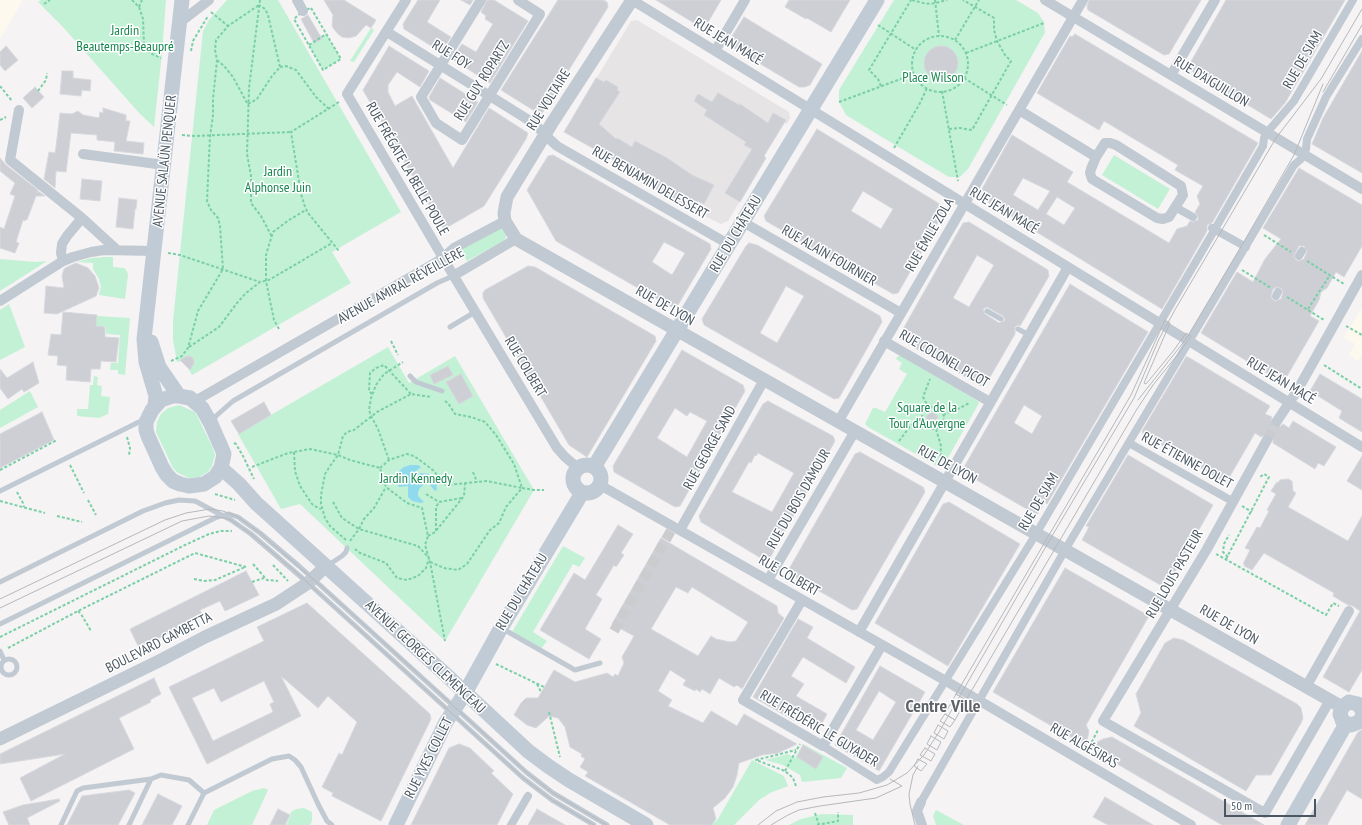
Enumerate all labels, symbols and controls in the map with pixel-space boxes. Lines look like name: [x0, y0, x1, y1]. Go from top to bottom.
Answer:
street label: RUE JEAN MACÉ: [691, 15, 765, 69]
park label: Jardin Beautemps-Beaupré: [76, 23, 174, 56]
street label: RUE DE SIAM: [1280, 28, 1326, 92]
street label: RUE FOY: [429, 37, 473, 73]
street label: RUE GUY ROPARTZ: [451, 38, 513, 124]
street label: RUE D'AIGUILLON: [1170, 53, 1252, 111]
street label: RUE VOLTAIRE: [524, 66, 574, 134]
park label: Place Wilson: [902, 70, 964, 86]
street label: AVENUE SALAÜN PENQUER: [150, 94, 180, 228]
street label: RUE FRÉGATE LA BELLE POULE: [362, 99, 452, 239]
street label: RUE BENJAMIN DELESSERT: [589, 143, 711, 223]
park label: Jardin Alphonse Juin: [245, 164, 311, 196]
street label: RUE JEAN MACÉ: [967, 184, 1041, 238]
street label: RUE DU CHÂTEAU: [707, 193, 765, 275]
street label: RUE ÉMILE ZOLA: [902, 195, 958, 275]
street label: RUE ALAIN FOURNIER: [779, 222, 879, 290]
street label: AVENUE AMIRAL RÉVEILLÈRE: [335, 244, 467, 328]
street label: RUE DE LYON: [633, 282, 697, 330]
street label: RUE COLONEL PICOT: [896, 327, 992, 391]
street label: RUE COLBERT: [500, 334, 550, 400]
street label: RUE JEAN MACÉ: [1244, 354, 1318, 408]
park label: Square de la Tour d'Auvergne: [889, 400, 965, 432]
street label: RUE GEORGE SAND: [680, 403, 740, 493]
street label: RUE ÉTIENNE DOLET: [1138, 429, 1236, 493]
street label: RUE DE LYON: [915, 442, 979, 488]
street label: RUE DU BOIS D'AMOUR: [764, 446, 834, 552]
street label: RUE DE SIAM: [1015, 470, 1063, 534]
park label: Jardin Kennedy: [380, 471, 452, 487]
street label: RUE LOUIS PASTEUR: [1143, 527, 1207, 621]
street label: RUE DU CHÂTEAU: [493, 551, 551, 633]
street label: RUE COLBERT: [756, 552, 822, 600]
street label: AVENUE GEORGES CLEMENCEAU: [361, 597, 489, 717]
street label: RUE DE LYON: [1197, 601, 1261, 649]
street label: BOULEVARD GAMBETTA: [103, 609, 215, 677]
street label: RUE FRÉDÉRIC LE GUYADER: [757, 687, 881, 771]
district label: Centre Ville: [906, 696, 980, 718]
street label: RUE YVES COLLET: [401, 715, 457, 801]
street label: RUE ALGÉSIRAS: [1047, 720, 1121, 772]
scale bar: [1226, 791, 1318, 817]
text: 50 m: [1231, 798, 1252, 813]

